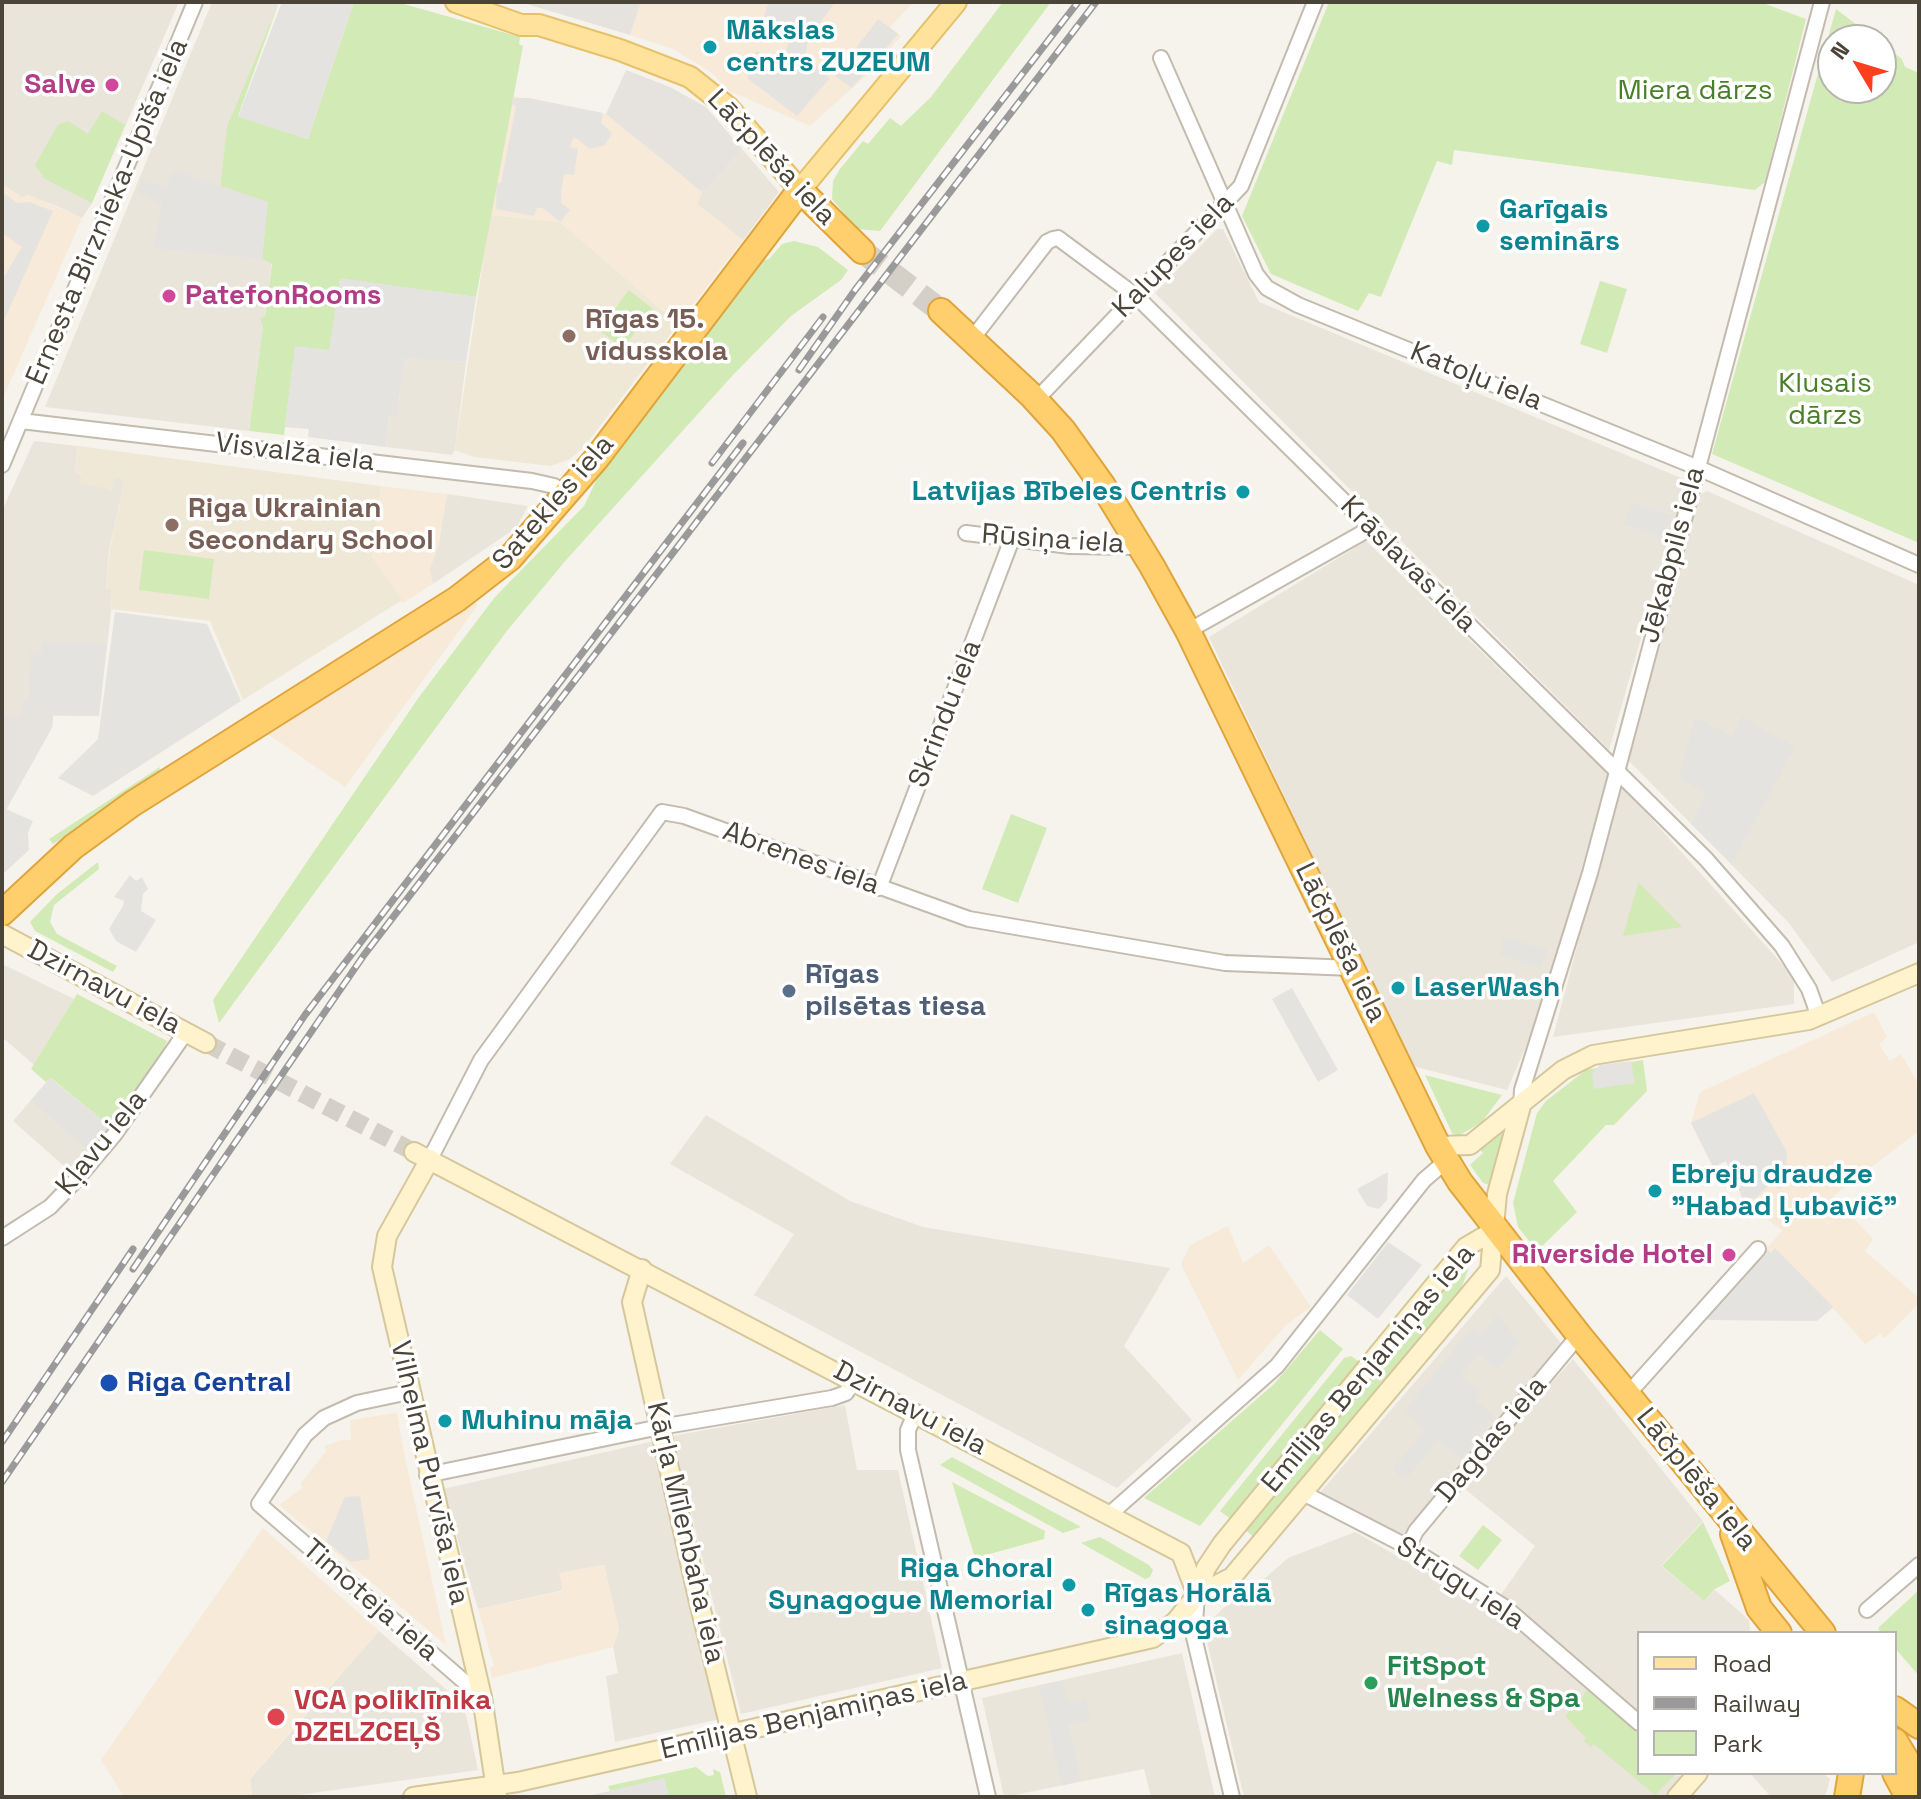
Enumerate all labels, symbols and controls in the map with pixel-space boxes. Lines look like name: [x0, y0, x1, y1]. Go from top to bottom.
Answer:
place label: Mākslas centrs ZUZEUM: [726, 14, 931, 80]
north arrow: [1817, 24, 1897, 104]
street label: Ernesta Birznieka-Upīša iela: [20, 34, 196, 390]
text: N: [1824, 36, 1855, 65]
marker: Mākslas centrs ZUZEUM: [701, 38, 719, 56]
place label: Salve: [24, 68, 96, 102]
park label: Miera dārzs: [1617, 74, 1773, 108]
marker: Salve: [103, 76, 121, 94]
street label: Lāčplēša iela: [700, 83, 842, 233]
street label: Kalupes iela: [1106, 187, 1242, 325]
place label: Garīgais seminārs: [1499, 193, 1620, 259]
marker: Garīgais seminārs: [1474, 217, 1492, 235]
place label: PatefonRooms: [185, 279, 381, 313]
marker: PatefonRooms: [160, 287, 178, 305]
place label: Rīgas 15. vidusskola: [585, 303, 728, 369]
marker: Rīgas 15. vidusskola: [560, 327, 578, 345]
street label: Katoļu iela: [1405, 335, 1547, 419]
park label: Klusais dārzs: [1778, 367, 1872, 433]
street label: Visvalža iela: [213, 427, 377, 479]
street label: Satekles iela: [486, 429, 622, 577]
street label: Jēkabpils iela: [1633, 463, 1713, 647]
place label: Latvijas Bībeles Centris: [912, 475, 1227, 509]
marker: Latvijas Bībeles Centris: [1234, 483, 1252, 501]
street label: Krāslavas iela: [1333, 490, 1483, 640]
place label: Riga Ukrainian Secondary School: [188, 492, 434, 558]
marker: Riga Ukrainian Secondary School: [163, 516, 181, 534]
street label: Rūsiņa iela: [980, 518, 1126, 562]
street label: Skrindu iela: [902, 635, 990, 793]
street label: Abrenes iela: [718, 815, 884, 903]
street label: Lāčplēša iela: [1287, 858, 1393, 1028]
street label: Dzirnavu iela: [22, 934, 186, 1042]
place label: Rīgas pilsētas tiesa: [805, 958, 986, 1024]
place label: LaserWash: [1414, 971, 1560, 1005]
marker: LaserWash: [1389, 979, 1407, 997]
marker: Rīgas pilsētas tiesa: [780, 982, 798, 1000]
street label: Kļavu iela: [50, 1084, 154, 1202]
place label: Ebreju draudze "Habad Ļubavič": [1671, 1158, 1897, 1224]
marker: Ebreju draudze "Habad Ļubavič": [1646, 1182, 1664, 1200]
street label: Emīlijas Benjamiņas iela: [1255, 1238, 1483, 1500]
place label: Riverside Hotel: [1512, 1238, 1713, 1272]
marker: Riverside Hotel: [1720, 1246, 1738, 1264]
street label: Vilhelma Purvīša iela: [382, 1338, 476, 1608]
street label: Dzirnavu iela: [828, 1355, 992, 1463]
place label: Riga Central: [127, 1366, 291, 1400]
street label: Dagdas iela: [1429, 1370, 1555, 1510]
marker: Riga Central: [98, 1372, 120, 1394]
street label: Kārļa Mīlenbaha iela: [638, 1399, 732, 1667]
street label: Lāčplēša iela: [1628, 1402, 1764, 1558]
place label: Muhinu māja: [461, 1404, 633, 1438]
marker: Muhinu māja: [436, 1412, 454, 1430]
street label: Strūgu iela: [1389, 1530, 1531, 1638]
street label: Timoteja iela: [295, 1533, 445, 1669]
place label: Riga Choral Synagogue Memorial: [768, 1552, 1053, 1618]
marker: Riga Choral Synagogue Memorial: [1060, 1576, 1078, 1594]
place label: Rīgas Horālā sinagoga: [1104, 1577, 1272, 1643]
marker: Rīgas Horālā sinagoga: [1079, 1601, 1097, 1619]
legend: [1637, 1631, 1897, 1775]
text: Road: [1713, 1648, 1772, 1679]
place label: FitSpot Welness & Spa: [1387, 1650, 1580, 1716]
street label: Emīlijas Benjamiņas iela: [657, 1664, 971, 1768]
marker: FitSpot Welness & Spa: [1362, 1674, 1380, 1692]
place label: VCA poliklīnika DZELZCEĻŠ: [294, 1684, 492, 1750]
text: Railway: [1713, 1688, 1801, 1719]
marker: VCA poliklīnika DZELZCEĻŠ: [265, 1706, 287, 1728]
text: Park: [1713, 1728, 1763, 1759]

